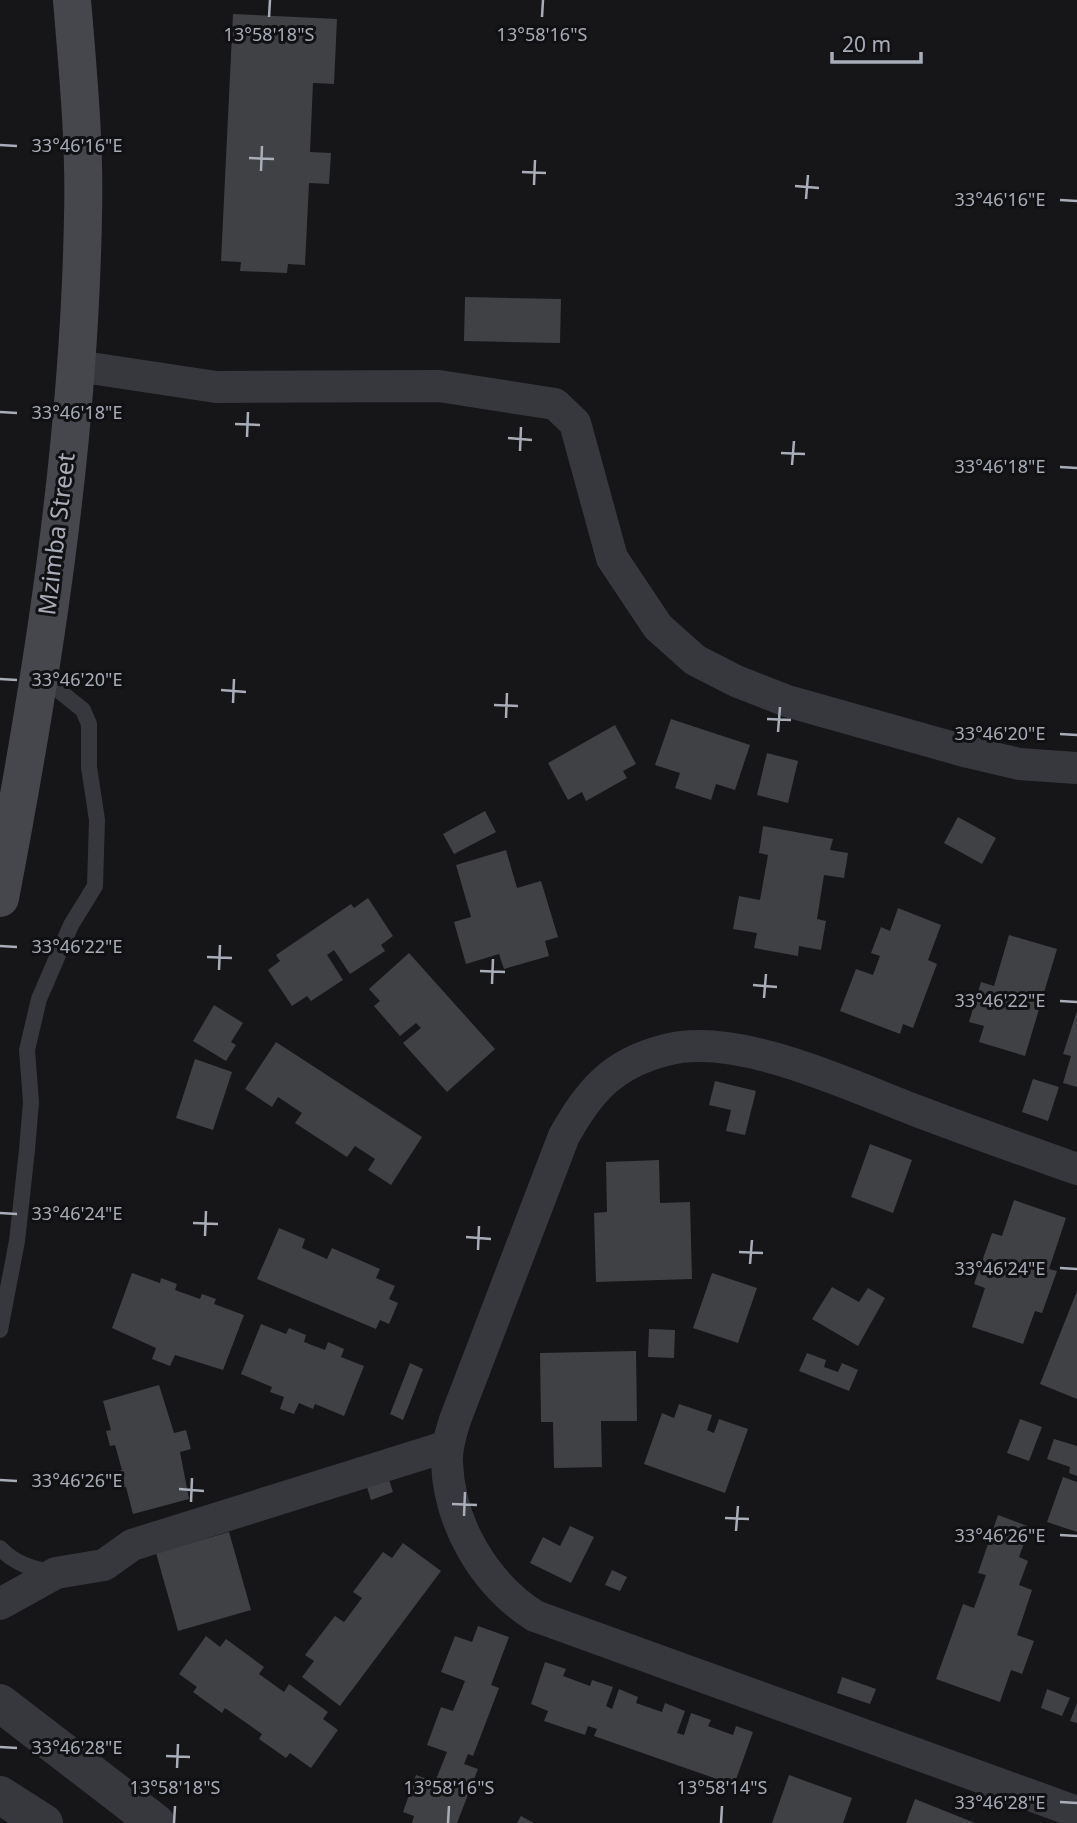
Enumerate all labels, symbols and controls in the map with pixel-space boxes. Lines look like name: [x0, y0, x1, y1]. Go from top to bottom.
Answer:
scale bar: [832, 21, 921, 65]
text: 13°58'18"S: [224, 22, 314, 46]
text: 13°58'16"S: [497, 22, 587, 46]
text: 20 m: [842, 30, 891, 58]
text: 33°46'16"E: [32, 133, 122, 157]
text: 33°46'16"E: [955, 187, 1045, 211]
text: 33°46'18"E: [32, 400, 122, 424]
street label: Mzimba Street: [29, 451, 82, 617]
text: 33°46'18"E: [955, 454, 1045, 478]
text: 33°46'20"E: [32, 667, 122, 691]
text: 33°46'20"E: [955, 721, 1045, 745]
text: 33°46'22"E: [32, 934, 122, 958]
text: 33°46'22"E: [955, 988, 1045, 1012]
text: 33°46'24"E: [32, 1201, 122, 1225]
text: 33°46'24"E: [955, 1256, 1045, 1280]
text: 33°46'26"E: [32, 1468, 122, 1492]
text: 33°46'26"E: [955, 1523, 1045, 1547]
text: 33°46'28"E: [32, 1735, 122, 1759]
text: 13°58'18"S: [130, 1775, 220, 1799]
text: 13°58'16"S: [404, 1775, 494, 1799]
text: 13°58'14"S: [677, 1775, 767, 1799]
text: 33°46'28"E: [955, 1790, 1045, 1814]

